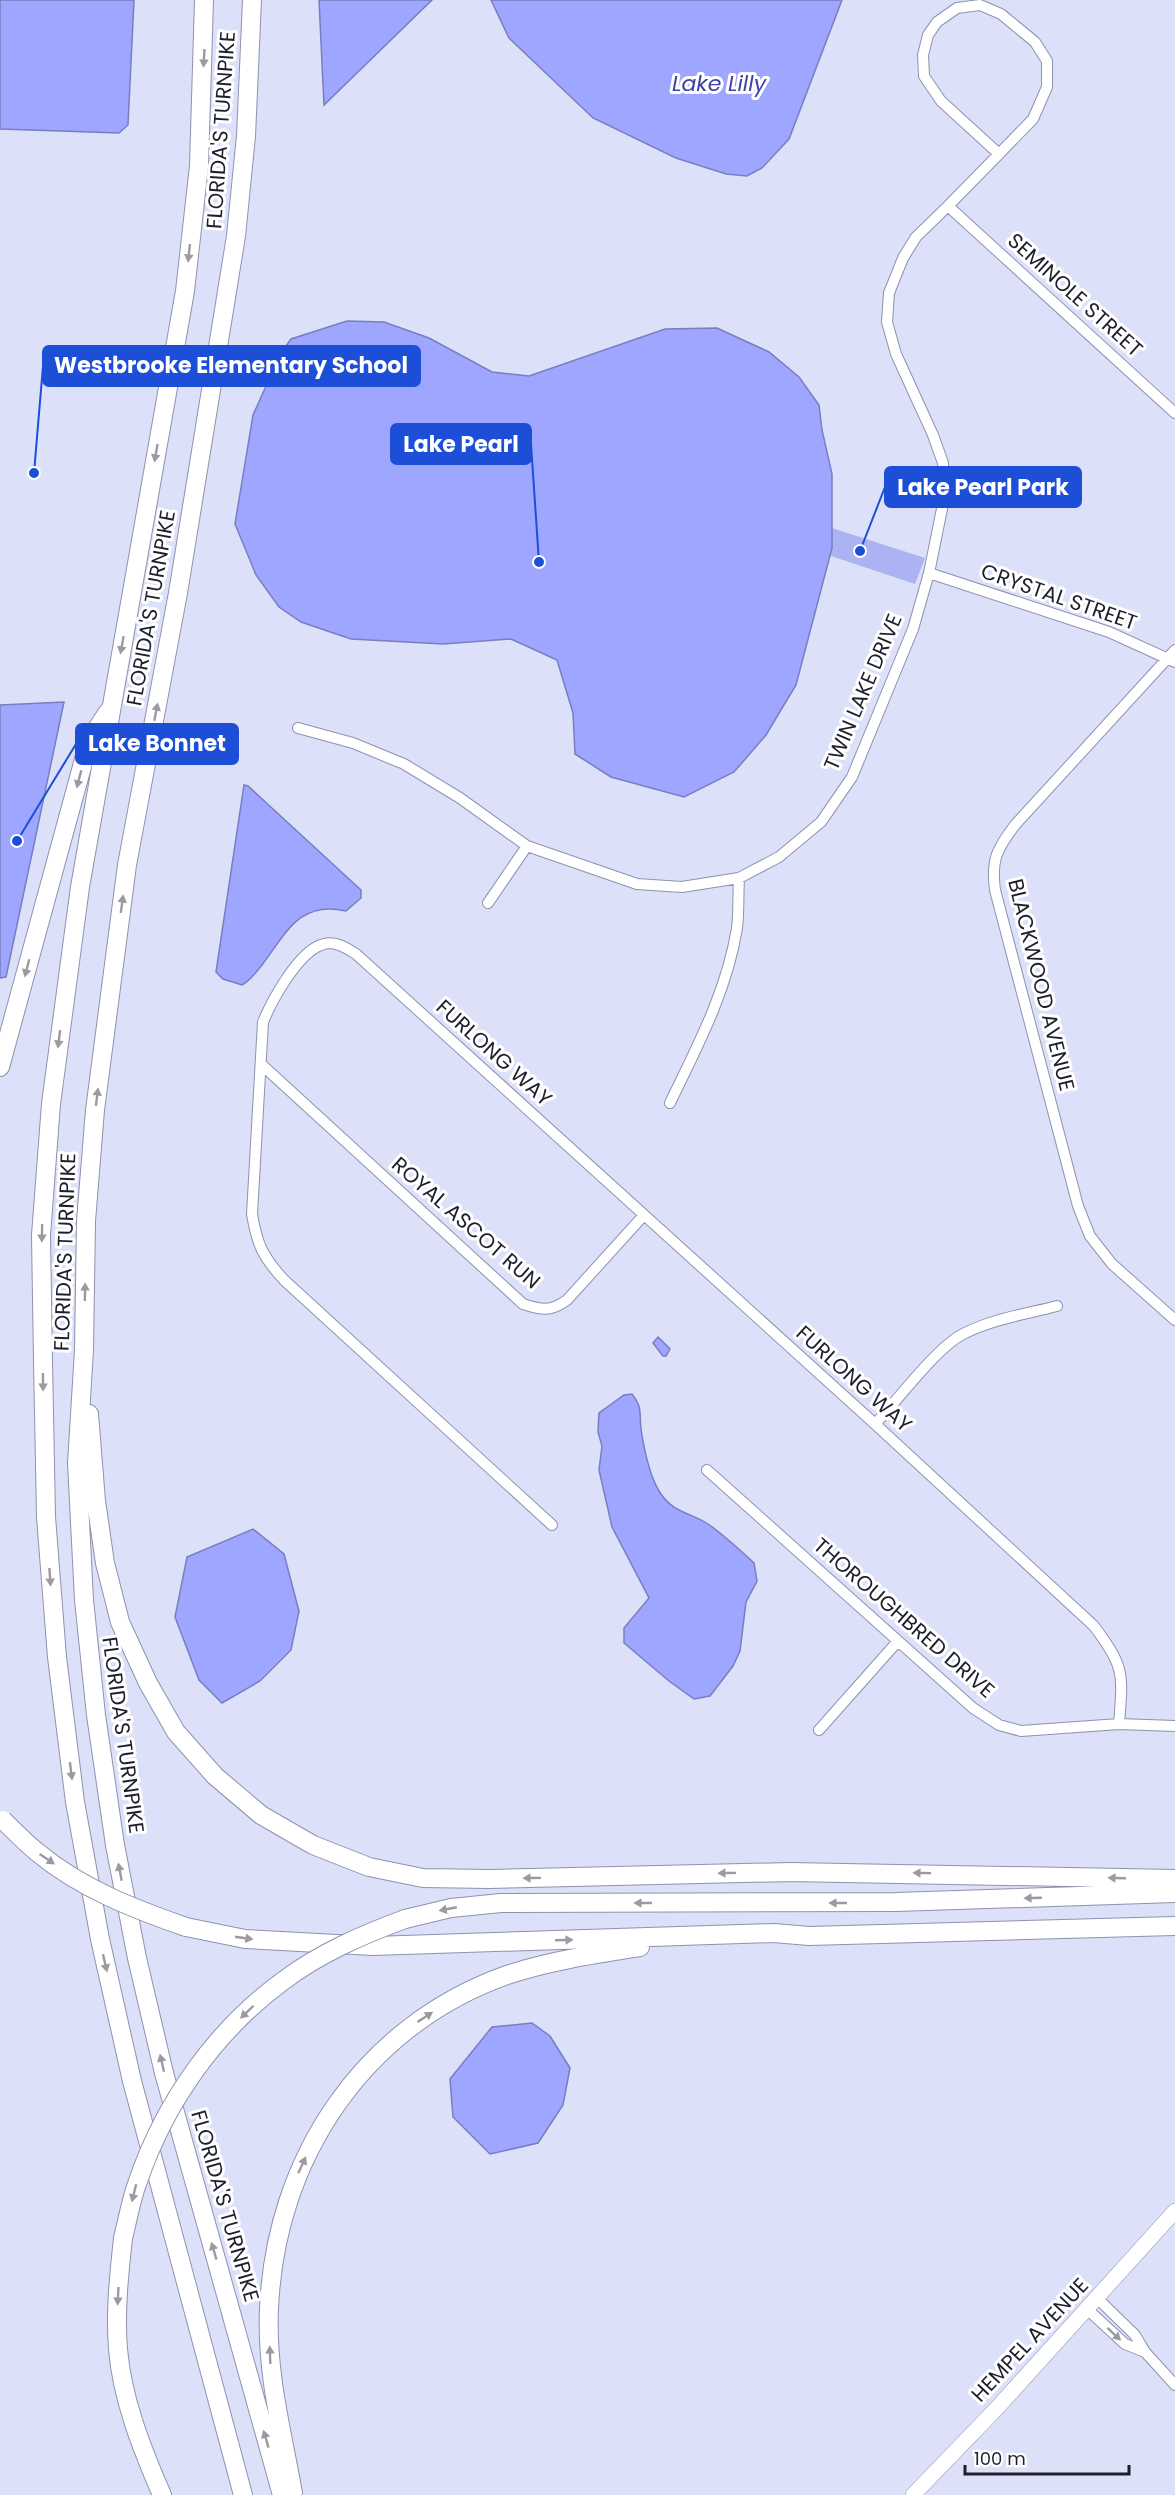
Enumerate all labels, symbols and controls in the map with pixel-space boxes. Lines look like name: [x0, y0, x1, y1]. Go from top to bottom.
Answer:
street label: FLORIDA'S TURNPIKE: [199, 30, 242, 230]
one-way arrow: [199, 49, 208, 68]
water label: Lake Lilly: [672, 68, 768, 99]
street label: SEMINOLE STREET: [1002, 226, 1149, 363]
one-way arrow: [185, 243, 194, 262]
callout: Westbrooke Elementary School: [43, 346, 420, 386]
text: Westbrooke Elementary School: [54, 350, 408, 381]
callout: Lake Pearl: [391, 424, 531, 464]
text: Lake Pearl: [403, 429, 519, 460]
one-way arrow: [151, 444, 160, 463]
callout: Lake Pearl Park: [885, 467, 1081, 507]
text: Lake Pearl Park: [897, 472, 1069, 503]
street label: FLORIDA'S TURNPIKE: [119, 508, 182, 708]
street label: CRYSTAL STREET: [977, 556, 1141, 637]
street label: TWIN LAKE DRIVE: [817, 609, 909, 774]
one-way arrow: [117, 636, 126, 655]
one-way arrow: [152, 702, 161, 721]
callout: Lake Bonnet: [76, 724, 238, 764]
text: Lake Bonnet: [88, 728, 226, 759]
one-way arrow: [74, 771, 83, 789]
street label: BLACKWOOD AVENUE: [1001, 876, 1082, 1094]
one-way arrow: [117, 894, 126, 913]
one-way arrow: [22, 959, 31, 977]
street label: FURLONG WAY: [430, 993, 559, 1112]
one-way arrow: [55, 1030, 64, 1049]
one-way arrow: [92, 1088, 102, 1107]
street label: ROYAL ASCOT RUN: [386, 1150, 547, 1295]
street label: FLORIDA'S TURNPIKE: [47, 1152, 82, 1351]
one-way arrow: [37, 1224, 46, 1243]
one-way arrow: [80, 1282, 90, 1301]
street label: FURLONG WAY: [790, 1319, 919, 1438]
one-way arrow: [38, 1372, 48, 1391]
street label: THOROUGHBRED DRIVE: [808, 1531, 1001, 1704]
one-way arrow: [46, 1567, 55, 1586]
street label: FLORIDA'S TURNPIKE: [95, 1635, 152, 1835]
one-way arrow: [66, 1761, 76, 1780]
one-way arrow: [38, 1853, 54, 1865]
one-way arrow: [115, 1863, 124, 1882]
one-way arrow: [912, 1868, 931, 1878]
one-way arrow: [717, 1869, 736, 1878]
one-way arrow: [1107, 1873, 1126, 1883]
one-way arrow: [522, 1874, 541, 1883]
one-way arrow: [1023, 1893, 1042, 1903]
one-way arrow: [633, 1898, 652, 1908]
one-way arrow: [828, 1898, 847, 1908]
one-way arrow: [438, 1905, 457, 1914]
one-way arrow: [234, 1934, 253, 1943]
one-way arrow: [555, 1935, 574, 1944]
one-way arrow: [101, 1953, 110, 1972]
one-way arrow: [240, 2005, 255, 2019]
one-way arrow: [417, 2012, 434, 2023]
one-way arrow: [156, 2054, 166, 2072]
street label: FLORIDA'S TURNPIKE: [184, 2107, 267, 2305]
one-way arrow: [297, 2156, 306, 2173]
one-way arrow: [129, 2184, 139, 2202]
one-way arrow: [209, 2242, 218, 2260]
street label: HEMPEL AVENUE: [965, 2271, 1095, 2408]
one-way arrow: [113, 2287, 123, 2306]
one-way arrow: [1106, 2327, 1121, 2340]
one-way arrow: [265, 2345, 274, 2364]
one-way arrow: [261, 2430, 270, 2448]
scale bar: [965, 2438, 1128, 2476]
text: 100 m: [974, 2446, 1026, 2471]

